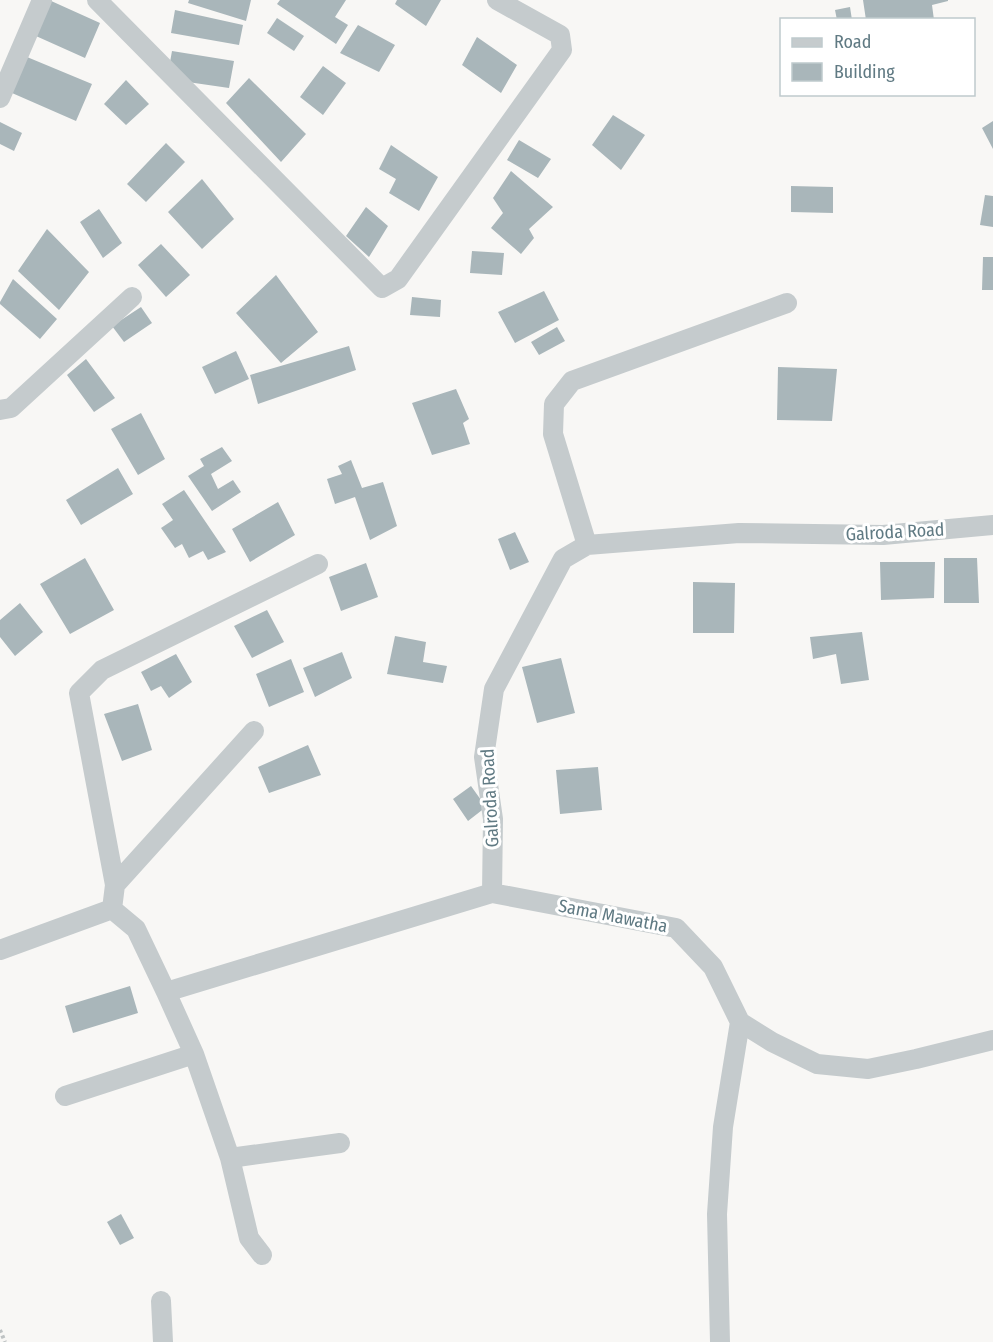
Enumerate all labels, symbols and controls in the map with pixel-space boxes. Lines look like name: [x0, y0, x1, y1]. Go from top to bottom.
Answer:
legend: [780, 18, 975, 96]
text: Road: [834, 31, 871, 53]
text: Building: [834, 61, 895, 83]
street label: Galroda Road: [845, 518, 945, 546]
street label: Galroda Road: [476, 748, 504, 848]
street label: Sama Mawatha: [557, 895, 670, 937]

